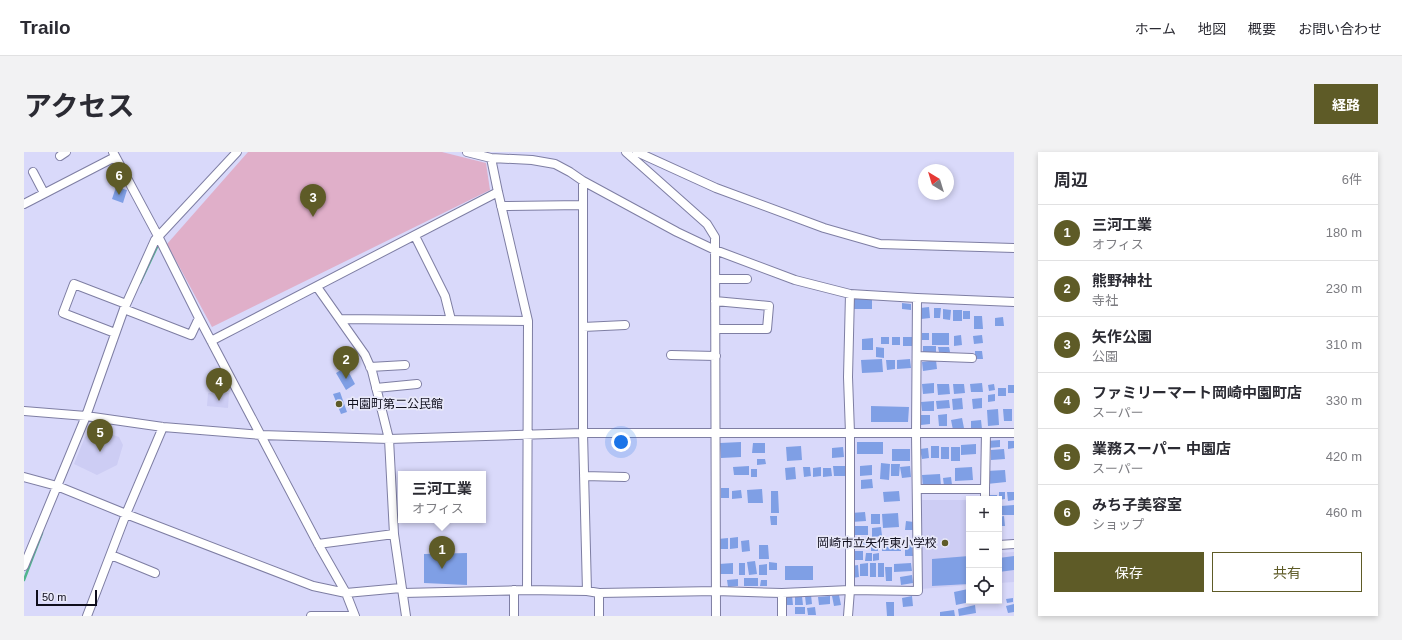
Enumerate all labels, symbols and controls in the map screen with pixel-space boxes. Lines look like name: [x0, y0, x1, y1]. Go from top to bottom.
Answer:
text: Trailo: [20, 17, 71, 38]
text: ホーム: [1134, 21, 1176, 37]
text: 地図: [1198, 21, 1226, 37]
text: 概要: [1248, 21, 1276, 37]
text: お問い合わせ: [1298, 21, 1382, 37]
button: 経路: [1314, 84, 1378, 124]
text: アクセス: [24, 91, 135, 122]
pin: 6: [106, 162, 132, 195]
north arrow: [918, 164, 954, 200]
text: 周辺: [1054, 171, 1088, 190]
text: 6件: [1342, 172, 1362, 187]
pin: 3: [300, 184, 326, 217]
text: 三河工業: [1092, 216, 1152, 233]
text: 1: [1063, 225, 1071, 240]
text: 180 m: [1326, 225, 1362, 240]
text: オフィス: [1092, 237, 1144, 252]
text: 熊野神社: [1092, 272, 1152, 289]
text: 2: [1063, 281, 1071, 296]
text: 230 m: [1326, 281, 1362, 296]
text: 寺社: [1092, 293, 1118, 308]
text: 矢作公園: [1092, 328, 1152, 345]
text: 3: [1063, 337, 1071, 352]
text: 310 m: [1326, 337, 1362, 352]
pin: 2: [333, 346, 359, 379]
text: 公園: [1092, 349, 1118, 364]
pin: 4: [206, 368, 232, 401]
text: ファミリーマート岡崎中園町店: [1092, 384, 1302, 401]
text: 4: [1063, 393, 1071, 408]
text: 330 m: [1326, 393, 1362, 408]
place label: 中園町第二公民館: [347, 397, 443, 411]
marker: 中園町第二公民館: [334, 399, 344, 409]
text: スーパー: [1092, 405, 1144, 420]
pin: 5: [87, 419, 113, 452]
your location: [611, 432, 631, 452]
text: 業務スーパー 中園店: [1092, 440, 1231, 457]
text: 5: [1063, 449, 1071, 464]
text: 420 m: [1326, 449, 1362, 464]
text: スーパー: [1092, 461, 1144, 476]
popup: [398, 471, 486, 523]
text: 三河工業: [412, 480, 472, 497]
map controls: [966, 496, 1002, 604]
button: +: [966, 496, 1002, 532]
text: みち子美容室: [1092, 496, 1182, 513]
text: オフィス: [412, 501, 464, 516]
text: 6: [1063, 505, 1071, 520]
text: 460 m: [1326, 505, 1362, 520]
text: ショップ: [1092, 517, 1144, 532]
button: −: [966, 532, 1002, 568]
pin: 1: [429, 536, 455, 569]
place label: 岡崎市立矢作東小学校: [817, 536, 937, 550]
marker: 岡崎市立矢作東小学校: [940, 538, 950, 548]
button: 保存: [1054, 552, 1204, 592]
button: 共有: [1212, 552, 1362, 592]
button: locate: [966, 568, 1002, 604]
scale bar: [36, 588, 97, 607]
text: 50 m: [42, 591, 66, 603]

